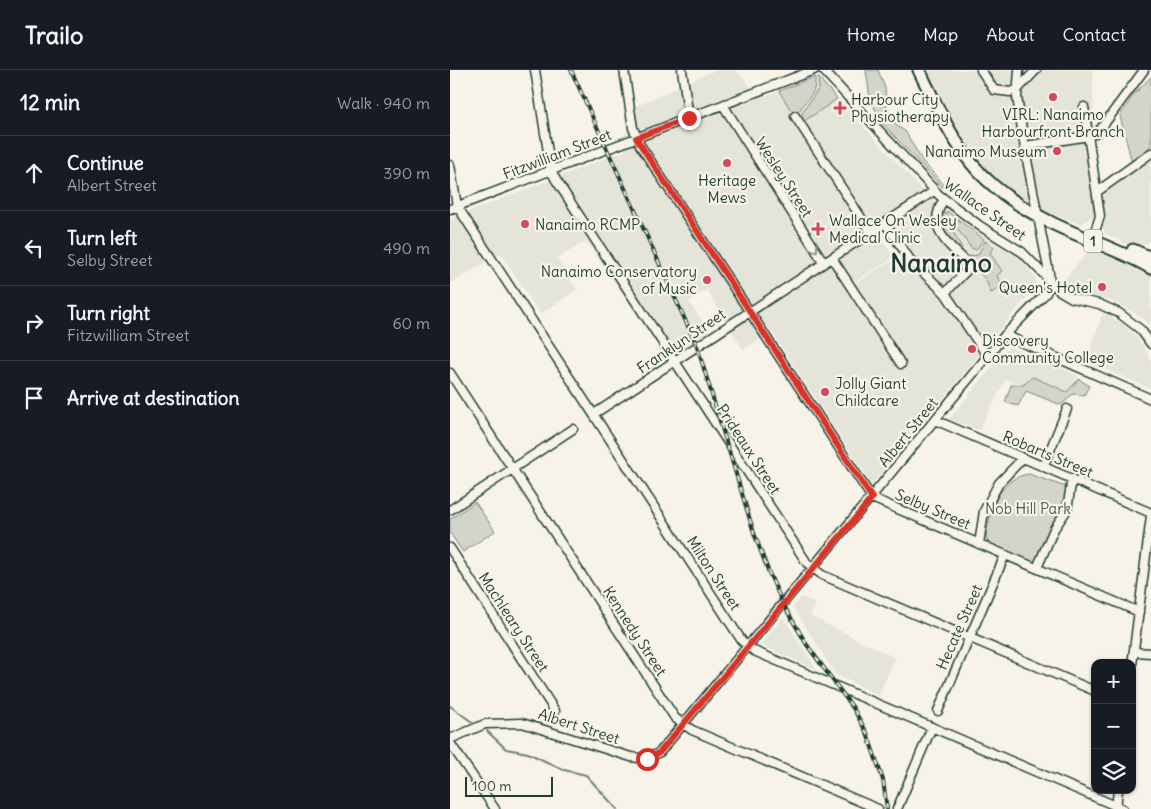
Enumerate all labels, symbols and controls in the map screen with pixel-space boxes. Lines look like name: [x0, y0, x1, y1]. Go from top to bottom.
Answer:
text: Trailo: [25, 20, 83, 50]
text: Home: [847, 23, 895, 46]
text: Map: [923, 23, 958, 46]
text: About: [986, 23, 1034, 46]
text: Contact: [1062, 23, 1126, 46]
text: 12 min: [20, 89, 80, 116]
place label: Harbour City Physiotherapy: [851, 90, 949, 126]
marker: VIRL: Nanaimo Harbourfront Branch: [1047, 91, 1059, 103]
text: Walk · 940 m: [337, 93, 430, 113]
marker: Harbour City Physiotherapy: [833, 101, 847, 115]
place label: VIRL: Nanaimo Harbourfront Branch: [982, 105, 1125, 141]
route end: [678, 107, 701, 130]
street label: Fitzwilliam Street: [500, 125, 614, 183]
street label: Wesley Street: [751, 133, 817, 221]
place label: Nanaimo Museum: [925, 142, 1047, 161]
marker: Nanaimo Museum: [1051, 145, 1063, 157]
text: Continue: [67, 151, 144, 175]
marker: Heritage Mews: [721, 157, 733, 169]
icon: ahead: [20, 159, 48, 187]
text: 390 m: [383, 163, 430, 183]
place label: Heritage Mews: [698, 171, 756, 207]
street label: Wallace Street: [940, 174, 1030, 244]
text: Albert Street: [67, 175, 157, 195]
place label: Wallace On Wesley Medical Clinic: [829, 211, 957, 247]
place label: Nanaimo RCMP: [535, 215, 640, 234]
marker: Nanaimo RCMP: [519, 218, 531, 230]
marker: Wallace On Wesley Medical Clinic: [811, 222, 825, 236]
text: Turn left: [67, 226, 137, 250]
road number: 1: [1084, 230, 1102, 252]
icon: left: [20, 234, 48, 262]
text: 490 m: [383, 238, 430, 258]
one-way arrow: [809, 243, 818, 253]
district label: Nanaimo: [890, 247, 992, 279]
text: Selby Street: [67, 250, 153, 270]
place label: Nanaimo Conservatory of Music: [541, 262, 697, 298]
marker: Nanaimo Conservatory of Music: [701, 274, 713, 286]
place label: Queen's Hotel: [999, 278, 1092, 297]
marker: Queen's Hotel: [1096, 281, 1108, 293]
text: Turn right: [67, 301, 150, 325]
street label: Franklyn Street: [633, 304, 729, 378]
icon: right: [20, 309, 48, 337]
text: 60 m: [392, 313, 430, 333]
text: Fitzwilliam Street: [67, 325, 189, 345]
place label: Discovery Community College: [982, 331, 1114, 367]
marker: Discovery Community College: [966, 343, 978, 355]
place label: Jolly Giant Childcare: [835, 374, 906, 410]
icon: arrive: [20, 384, 48, 412]
text: Arrive at destination: [67, 386, 240, 410]
marker: Jolly Giant Childcare: [819, 386, 831, 398]
street label: Albert Street: [874, 393, 942, 471]
street label: Prideaux Street: [713, 400, 785, 498]
street label: Robarts Street: [1000, 426, 1096, 482]
street label: Selby Street: [892, 485, 974, 533]
park label: Nob Hill Park: [985, 499, 1071, 518]
street label: Milton Street: [683, 532, 745, 614]
street label: Machleary Street: [475, 569, 553, 675]
street label: Hecate Street: [932, 581, 986, 673]
street label: Kennedy Street: [599, 582, 671, 680]
map controls: [1091, 659, 1136, 794]
button: +: [1091, 659, 1136, 704]
street label: Albert Street: [536, 704, 622, 748]
button: −: [1091, 704, 1136, 749]
route start: [636, 748, 659, 771]
button: layers: [1091, 749, 1136, 794]
scale bar: [465, 774, 552, 797]
text: 100 m: [472, 777, 512, 795]

